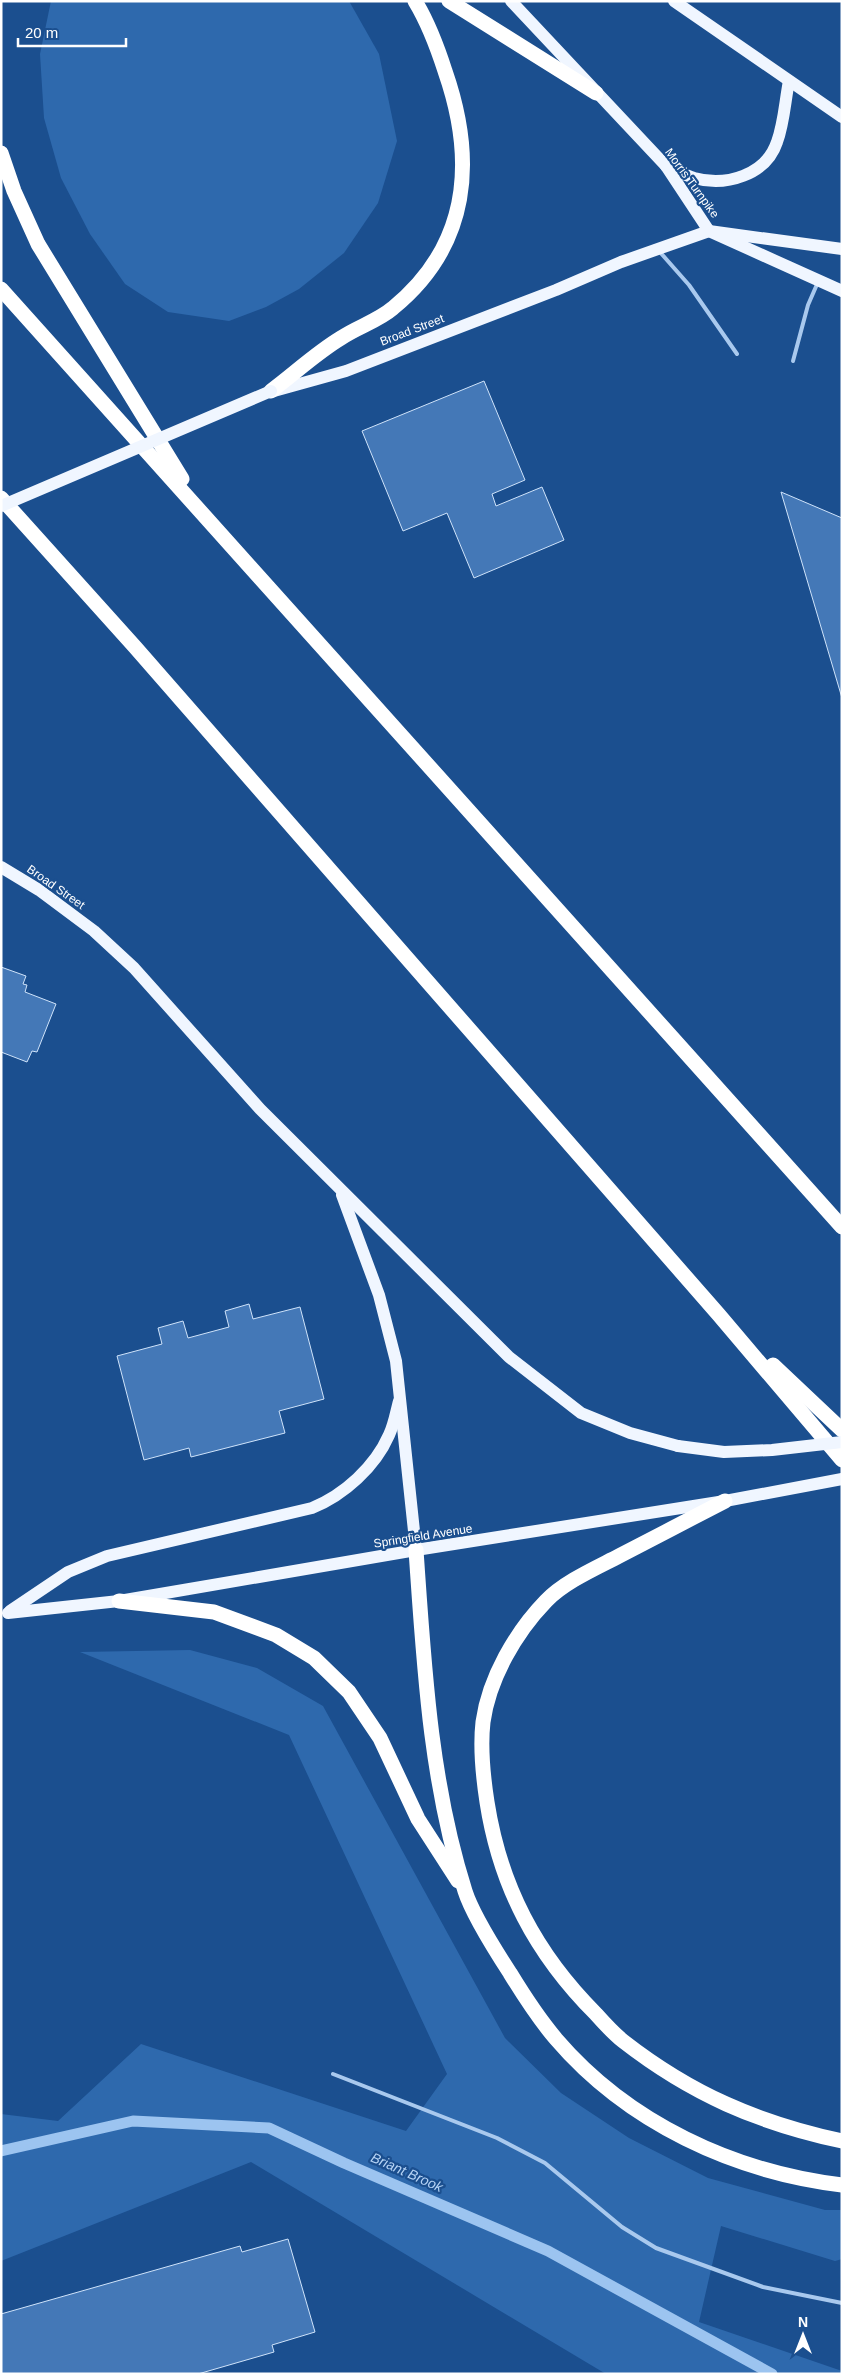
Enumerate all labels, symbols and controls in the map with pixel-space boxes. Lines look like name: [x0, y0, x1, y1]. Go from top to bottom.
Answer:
scale bar: [18, 15, 125, 47]
text: 20 m: [25, 24, 58, 41]
street label: Morris Turnpike: [662, 145, 722, 221]
street label: Broad Street: [378, 311, 447, 349]
street label: Broad Street: [24, 862, 88, 912]
street label: Springfield Avenue: [373, 1521, 474, 1551]
water label: Briant Brook: [369, 2149, 446, 2195]
north arrow: [778, 2310, 828, 2360]
text: N: [798, 2314, 808, 2330]

